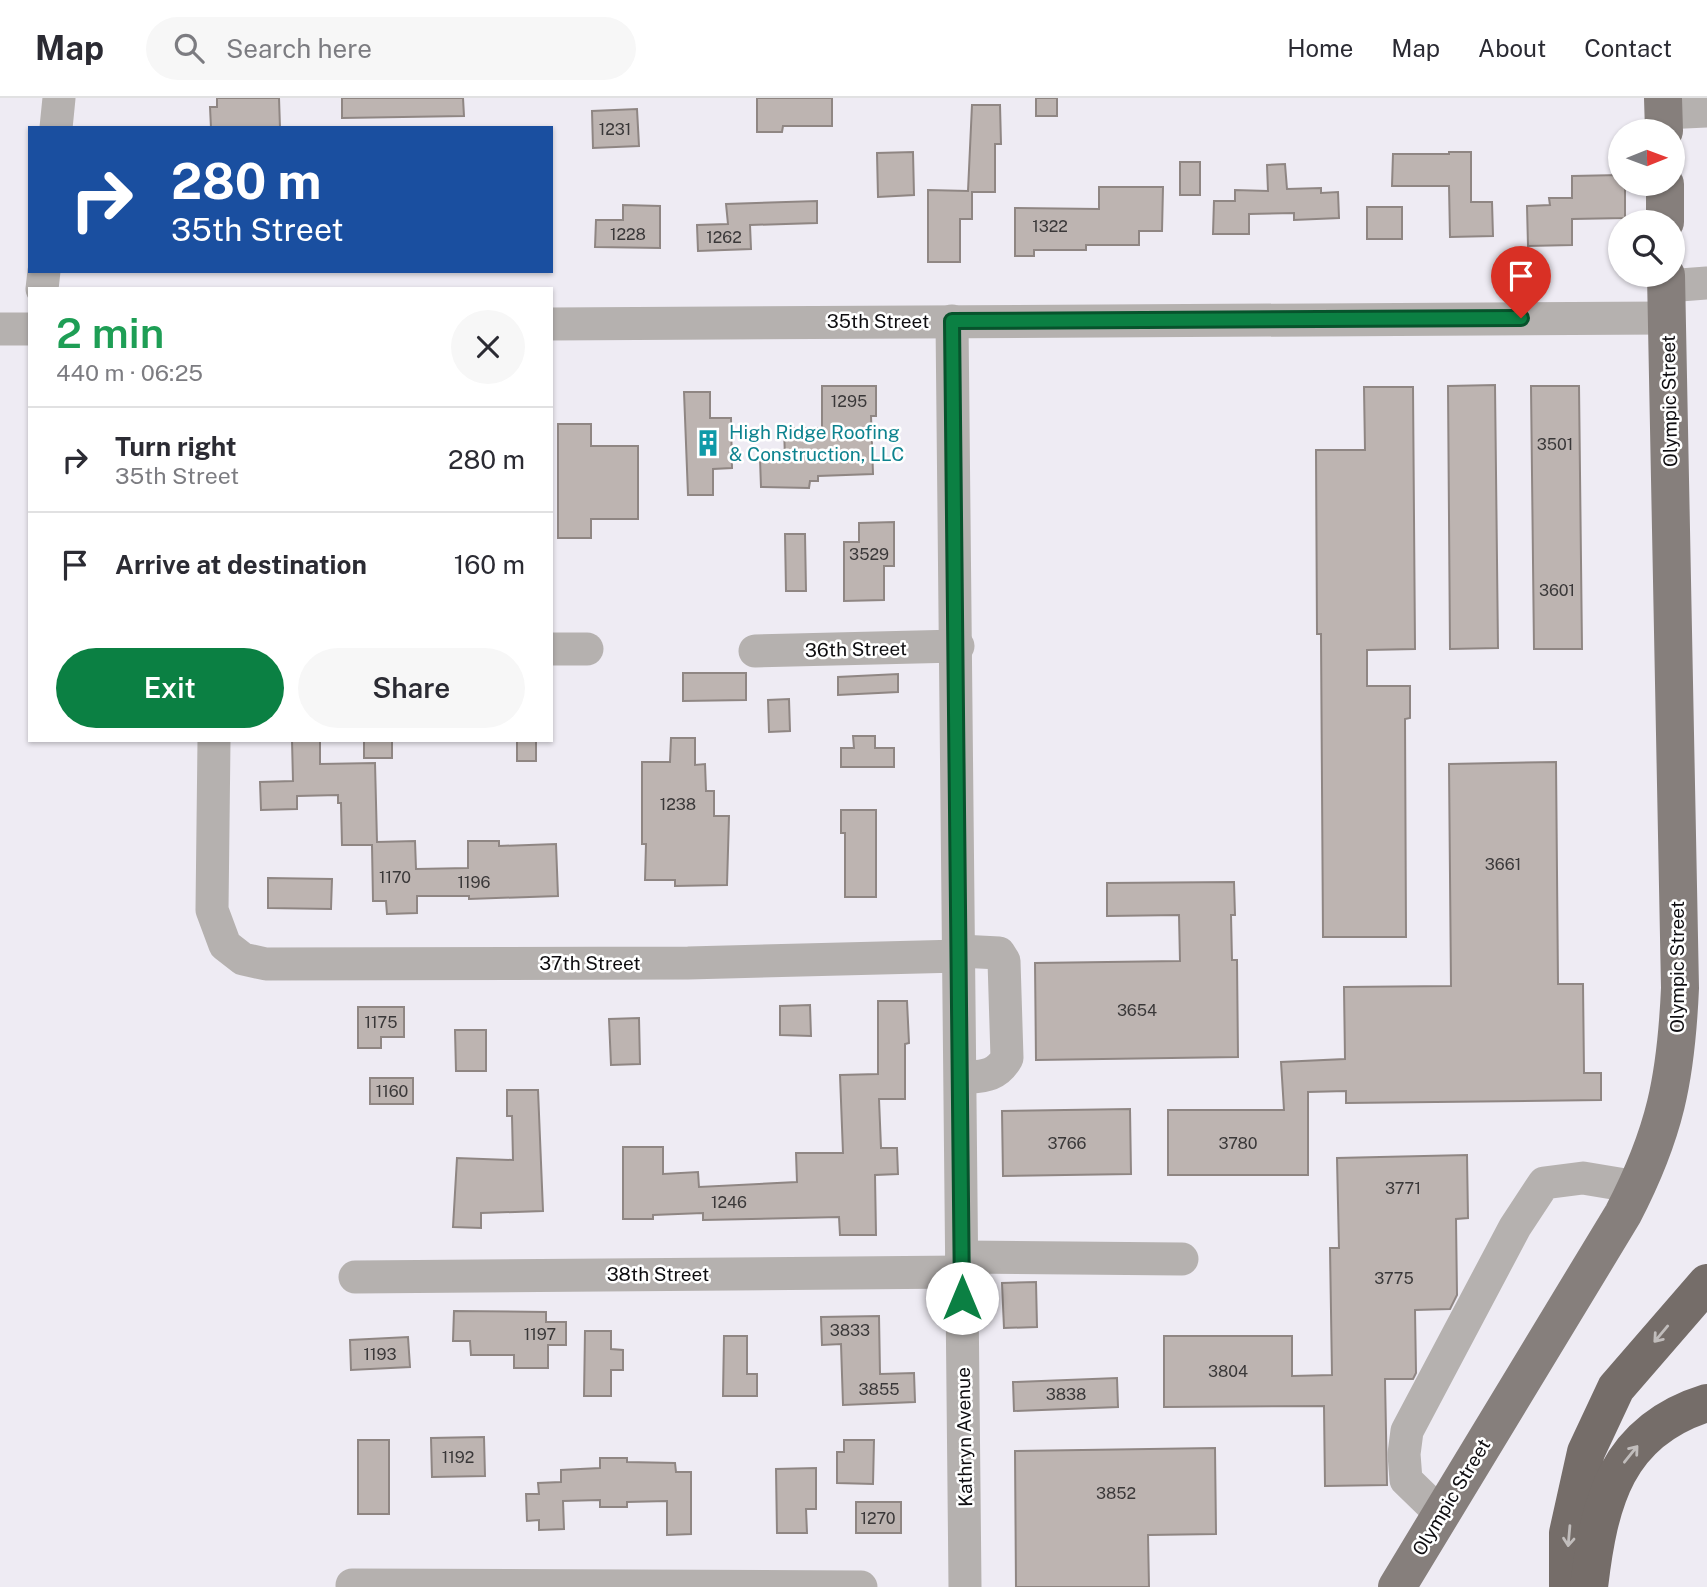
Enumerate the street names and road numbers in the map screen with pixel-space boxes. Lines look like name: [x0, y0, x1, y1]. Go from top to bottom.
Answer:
street label: 35th Street: [827, 310, 929, 332]
street label: Olympic Street: [1657, 335, 1681, 467]
street label: 36th Street: [805, 637, 907, 661]
street label: Olympic Street: [1666, 901, 1688, 1033]
street label: 37th Street: [539, 952, 641, 974]
street label: 38th Street: [607, 1263, 709, 1285]
street label: Kathryn Avenue: [952, 1367, 976, 1507]
street label: Olympic Street: [1408, 1435, 1494, 1559]

